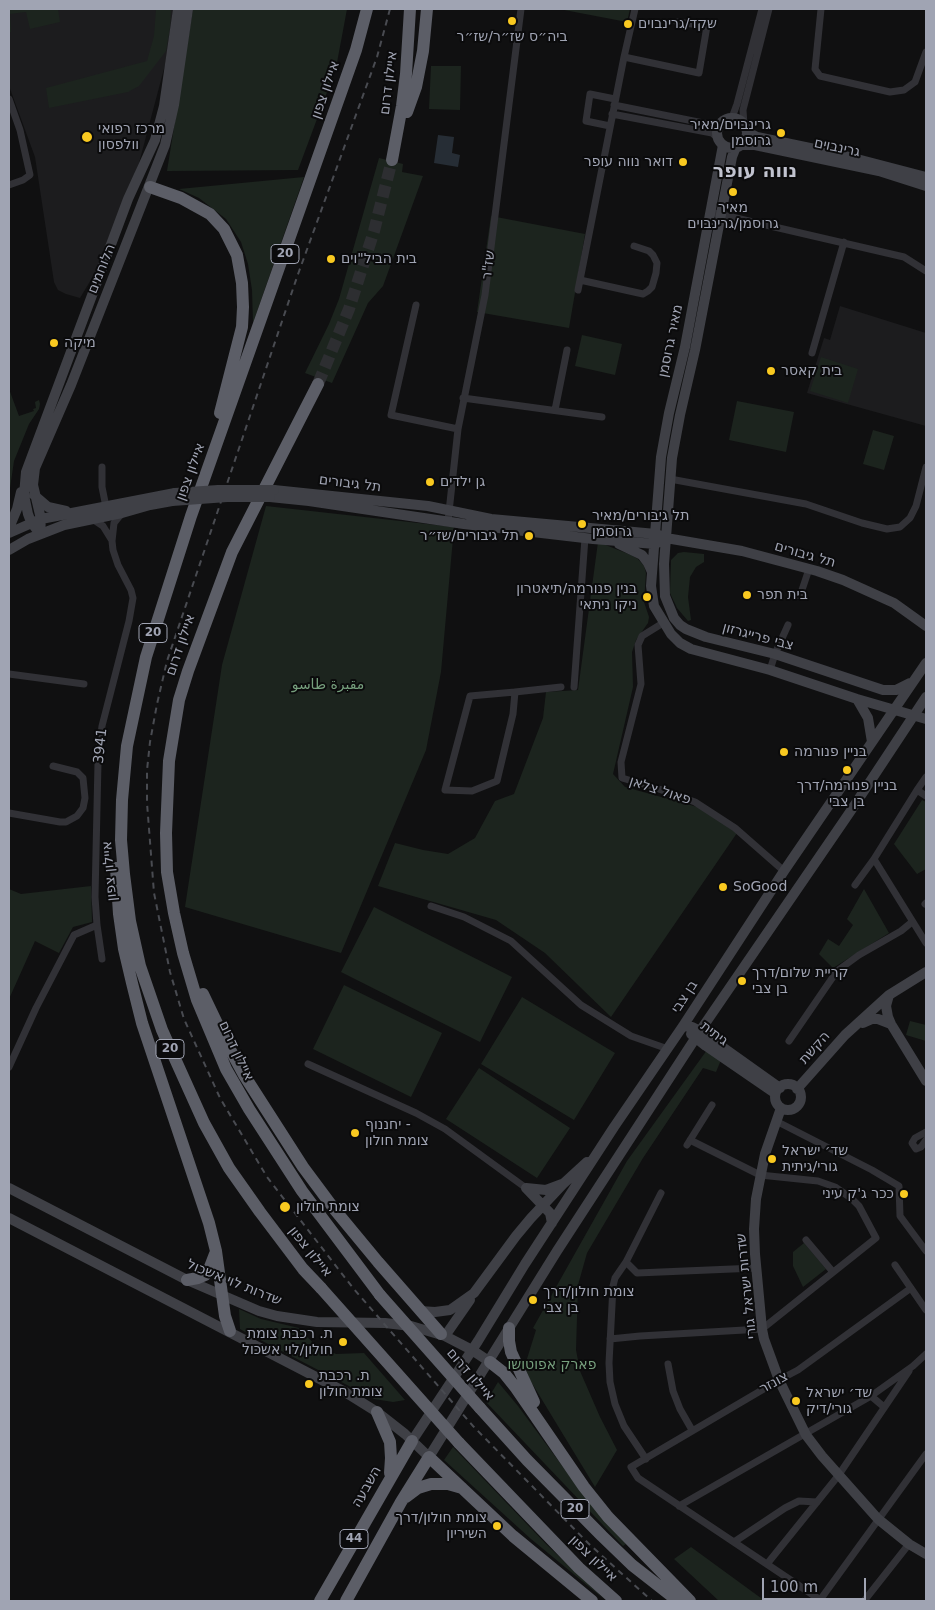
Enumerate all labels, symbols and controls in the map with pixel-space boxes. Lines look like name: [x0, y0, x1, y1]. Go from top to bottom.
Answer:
marker: ביה״ס שז״ר/שז״ר: [506, 15, 518, 27]
place label: שקד/גרינבוים: [638, 16, 717, 32]
marker: שקד/גרינבוים: [622, 18, 634, 30]
place label: ביה״ס שז״ר/שז״ר: [456, 29, 568, 45]
street label: איילון דרום: [377, 50, 401, 116]
street label: איילון צפון: [308, 59, 344, 121]
place label: גרינבוים/מאיר גרוסמן: [690, 117, 771, 150]
place label: מרכז רפואי וולפסון: [98, 121, 165, 154]
marker: גרינבוים/מאיר גרוסמן: [775, 127, 787, 139]
marker: מרכז רפואי וולפסון: [80, 130, 94, 144]
street label: גרינבוים: [812, 135, 862, 161]
place label: דואר נווה עופר: [584, 154, 673, 170]
marker: דואר נווה עופר: [677, 156, 689, 168]
district label: נווה עופר: [713, 161, 797, 183]
marker: מאיר גרוסמן/גרינבוים: [727, 186, 739, 198]
place label: מאיר גרוסמן/גרינבוים: [687, 200, 779, 232]
street label: הלוחמים: [84, 242, 120, 296]
road number: 20: [271, 244, 299, 264]
street label: שז"ר: [479, 250, 499, 280]
place label: בית הביל"וים: [341, 251, 417, 267]
marker: בית הביל"וים: [325, 253, 337, 265]
street label: מאיר גרוסמן: [655, 303, 687, 379]
place label: מיקה: [64, 335, 96, 351]
marker: מיקה: [48, 337, 60, 349]
place label: בית קאסר: [781, 363, 842, 379]
marker: בית קאסר: [765, 365, 777, 377]
street label: איילון צפון: [173, 441, 209, 503]
street label: תל גיבורים: [318, 472, 382, 496]
place label: גן ילדים: [440, 474, 485, 490]
marker: גן ילדים: [424, 476, 436, 488]
place label: תל גיבורים/מאיר גרוסמן: [592, 508, 689, 540]
marker: תל גיבורים/מאיר גרוסמן: [576, 518, 588, 530]
place label: תל גיבורים/שז״ר: [420, 528, 519, 544]
marker: תל גיבורים/שז״ר: [523, 530, 535, 542]
street label: תל גיבורים: [773, 538, 837, 572]
place label: בנין פנורמה/תיאטרון ניקו ניתאי: [516, 581, 637, 614]
place label: בית תפר: [757, 587, 808, 603]
marker: בית תפר: [741, 589, 753, 601]
marker: בנין פנורמה/תיאטרון ניקו ניתאי: [641, 591, 653, 603]
street label: איילון דרום: [163, 612, 199, 678]
street label: צבי פרייגרזון: [721, 619, 795, 655]
road number: 20: [139, 624, 167, 642]
park label: مقبرة طاسو: [292, 677, 364, 693]
street label: 3941: [91, 727, 111, 765]
place label: בניין פנורמה: [794, 744, 867, 760]
marker: בניין פנורמה: [778, 746, 790, 758]
marker: בניין פנורמה/דרך בן צבי: [841, 764, 853, 776]
street label: פאול צלאן: [627, 773, 693, 809]
place label: בניין פנורמה/דרך בן צבי: [797, 778, 897, 810]
street label: איילון צפון: [99, 840, 121, 902]
place label: SoGood: [733, 879, 787, 895]
marker: SoGood: [717, 881, 729, 893]
place label: קריית שלום/דרך בן צבי: [752, 965, 849, 998]
marker: קריית שלום/דרך בן צבי: [736, 975, 748, 987]
street label: בן צבי: [668, 977, 702, 1017]
street label: איילון דרום: [215, 1018, 257, 1084]
street label: גיתית: [697, 1018, 731, 1050]
street label: הקשת: [796, 1028, 834, 1068]
road number: 20: [156, 1040, 184, 1058]
place label: יחננוף - צומת חולון: [365, 1117, 429, 1150]
marker: יחננוף - צומת חולון: [349, 1127, 361, 1139]
place label: שד׳ ישראל גורי/גיתית: [782, 1143, 848, 1176]
marker: שד׳ ישראל גורי/גיתית: [766, 1153, 778, 1165]
place label: ככר ג'ק עיני: [822, 1186, 894, 1202]
marker: ככר ג'ק עיני: [898, 1188, 910, 1200]
place label: צומת חולון: [296, 1199, 360, 1215]
marker: צומת חולון: [278, 1200, 292, 1214]
street label: איילון צפון: [284, 1223, 336, 1281]
street label: שדרות ישראל גורי: [733, 1232, 761, 1340]
street label: שדרות לוי אשכול: [184, 1256, 284, 1310]
place label: צומת חולון/דרך בן צבי: [543, 1284, 635, 1316]
marker: צומת חולון/דרך בן צבי: [527, 1294, 539, 1306]
place label: ת. רכבת צומת חולון/לוי אשכול: [242, 1326, 333, 1358]
marker: ת. רכבת צומת חולון/לוי אשכול: [337, 1336, 349, 1348]
street label: איילון דרום: [443, 1345, 497, 1405]
park label: פארק אפוטושו: [508, 1357, 596, 1373]
place label: ת. רכבת צומת חולון: [319, 1368, 383, 1400]
street label: צונזר: [757, 1368, 791, 1398]
marker: ת. רכבת צומת חולון: [303, 1378, 315, 1390]
place label: שד׳ ישראל גורי/דיק: [806, 1385, 872, 1418]
marker: שד׳ ישראל גורי/דיק: [790, 1395, 802, 1407]
street label: השבעה: [348, 1463, 386, 1511]
road number: 20: [561, 1500, 589, 1518]
place label: צומת חולון/דרך השיריון: [395, 1510, 487, 1542]
marker: צומת חולון/דרך השיריון: [491, 1520, 503, 1532]
road number: 44: [340, 1530, 368, 1548]
street label: איילון צפון: [565, 1532, 621, 1586]
scale bar: [765, 1568, 869, 1600]
text: 100 m: [770, 1578, 818, 1596]

